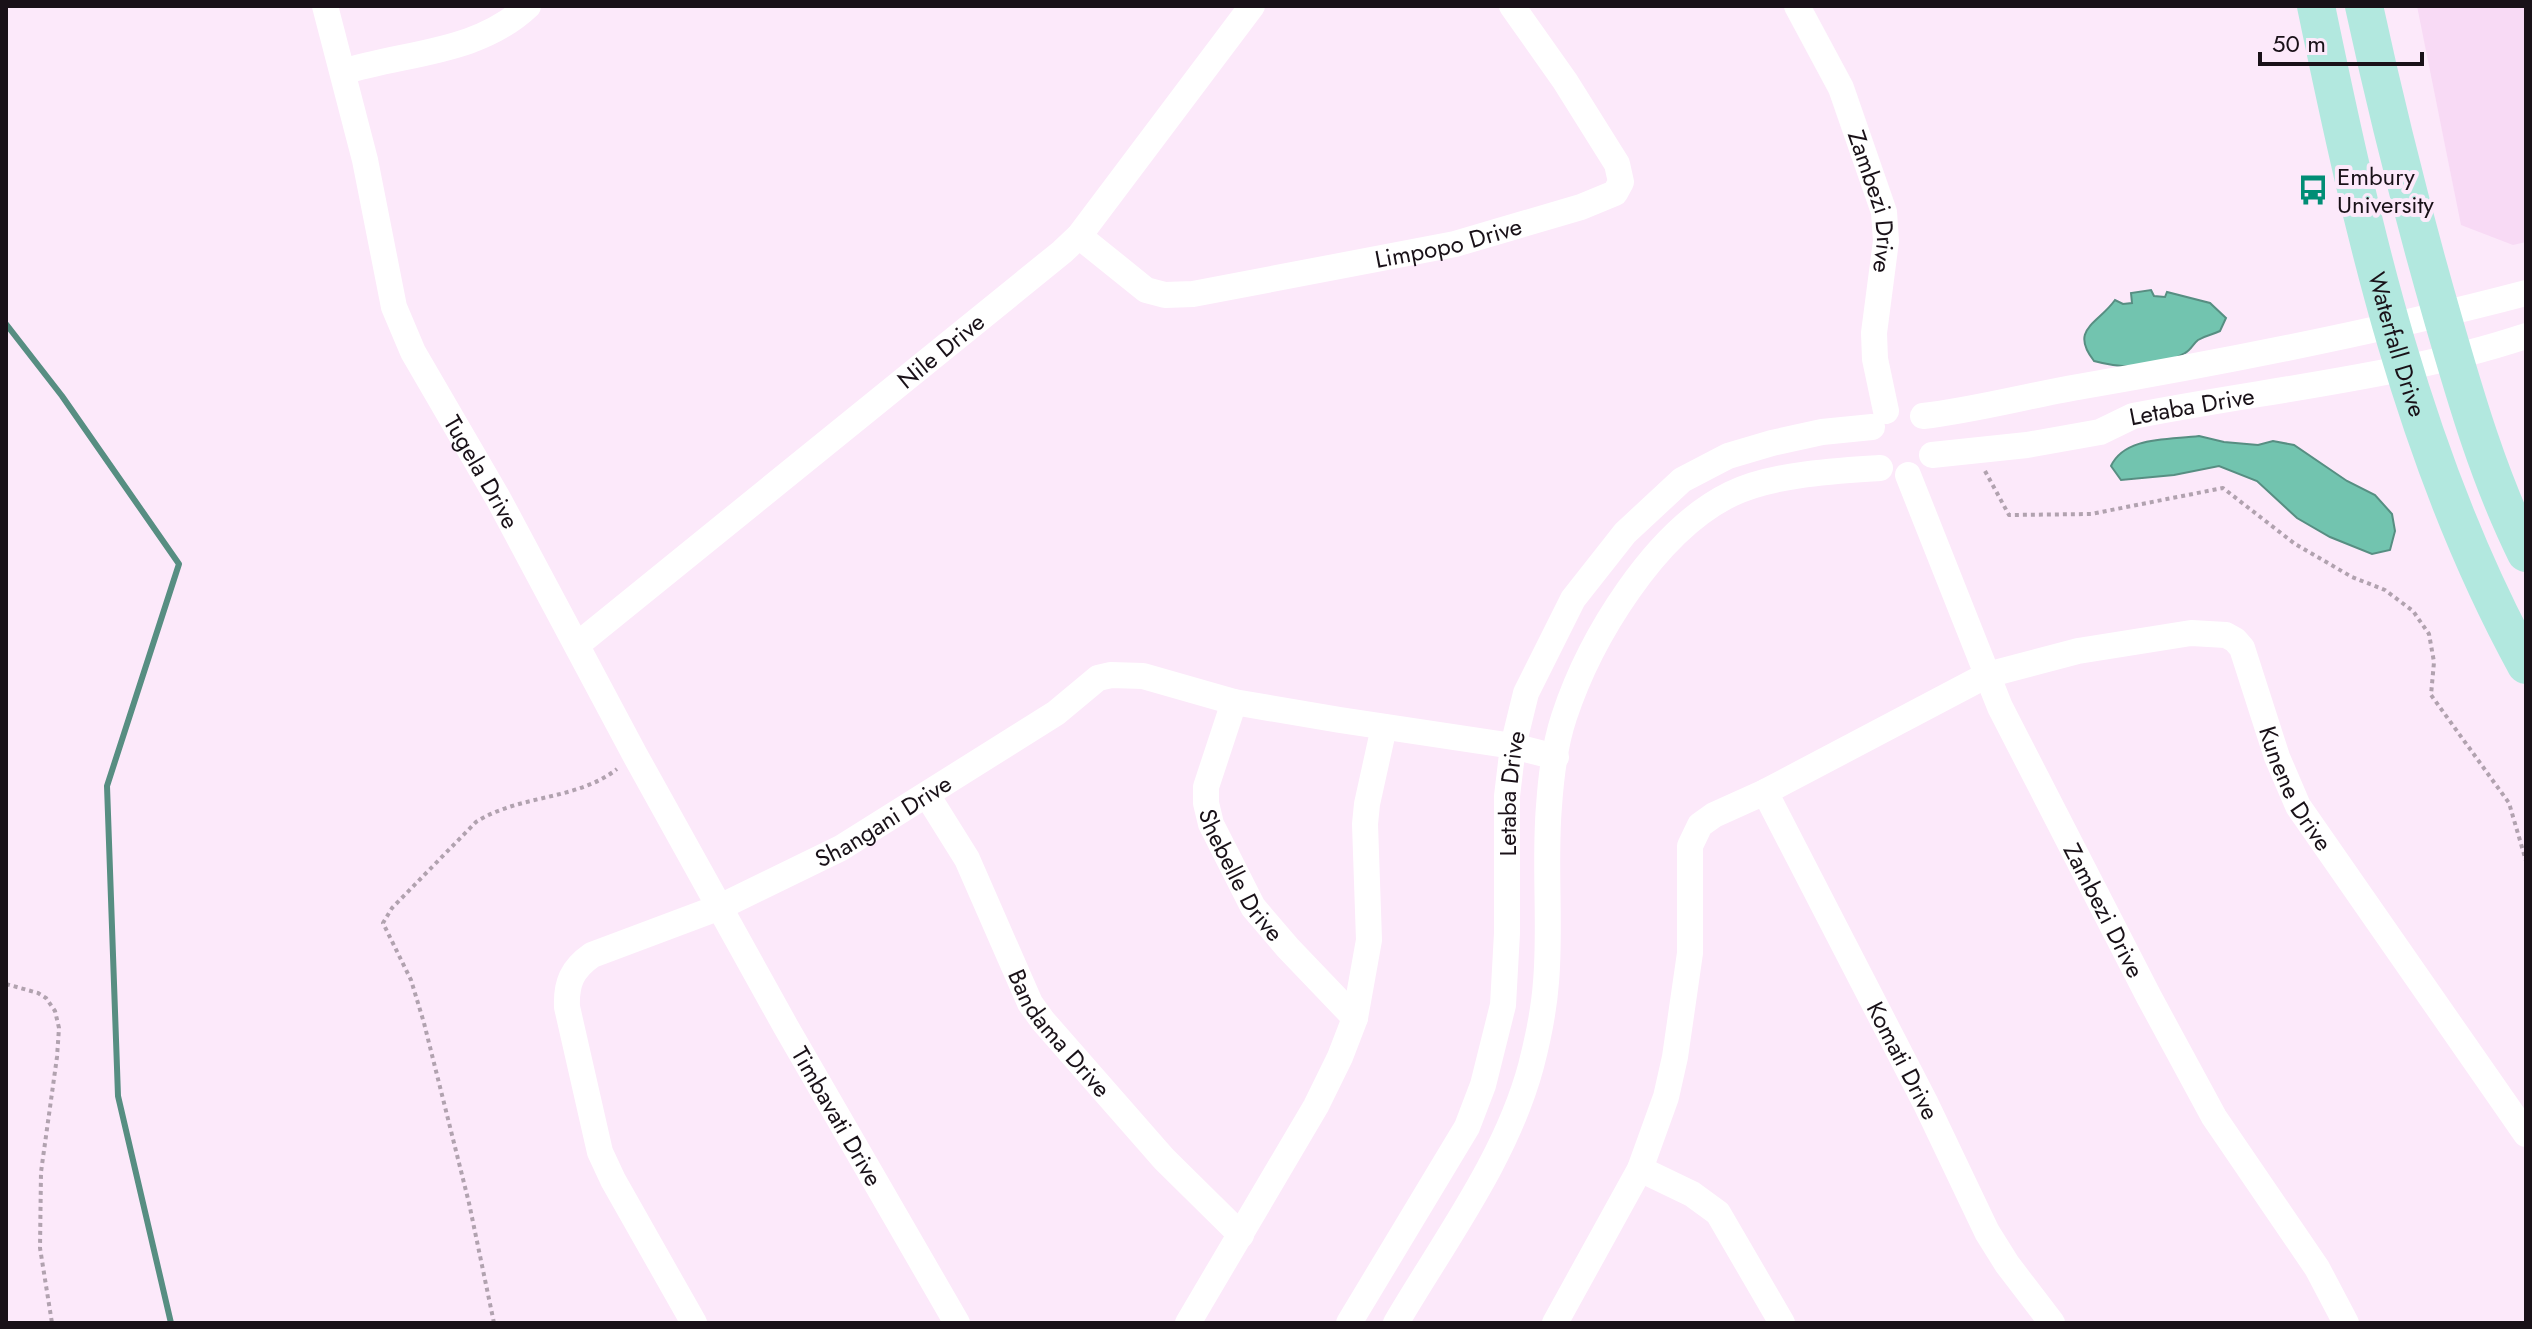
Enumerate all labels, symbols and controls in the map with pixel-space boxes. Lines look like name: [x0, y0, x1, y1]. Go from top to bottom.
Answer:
scale bar: [2260, 16, 2422, 66]
text: 50 m: [2272, 26, 2326, 61]
street label: Zambezi Drive: [1839, 125, 1904, 275]
place label: Embury University: [2337, 159, 2434, 222]
bus stop icon: Embury University: [2296, 173, 2330, 207]
street label: Limpopo Drive: [1372, 208, 1526, 276]
street label: Waterfall Drive: [2360, 268, 2436, 421]
street label: Nile Drive: [889, 304, 992, 396]
street label: Letaba Drive: [2126, 378, 2257, 434]
street label: Tugela Drive: [436, 408, 528, 535]
street label: Kunene Drive: [2251, 721, 2341, 858]
street label: Letaba Drive: [1490, 727, 1534, 856]
street label: Shangani Drive: [809, 766, 958, 876]
street label: Shebelle Drive: [1190, 805, 1292, 949]
street label: Zambezi Drive: [2055, 837, 2154, 984]
street label: Bandama Drive: [1000, 963, 1119, 1105]
street label: Komati Drive: [1858, 995, 1948, 1125]
street label: Timbavati Drive: [783, 1040, 892, 1192]

